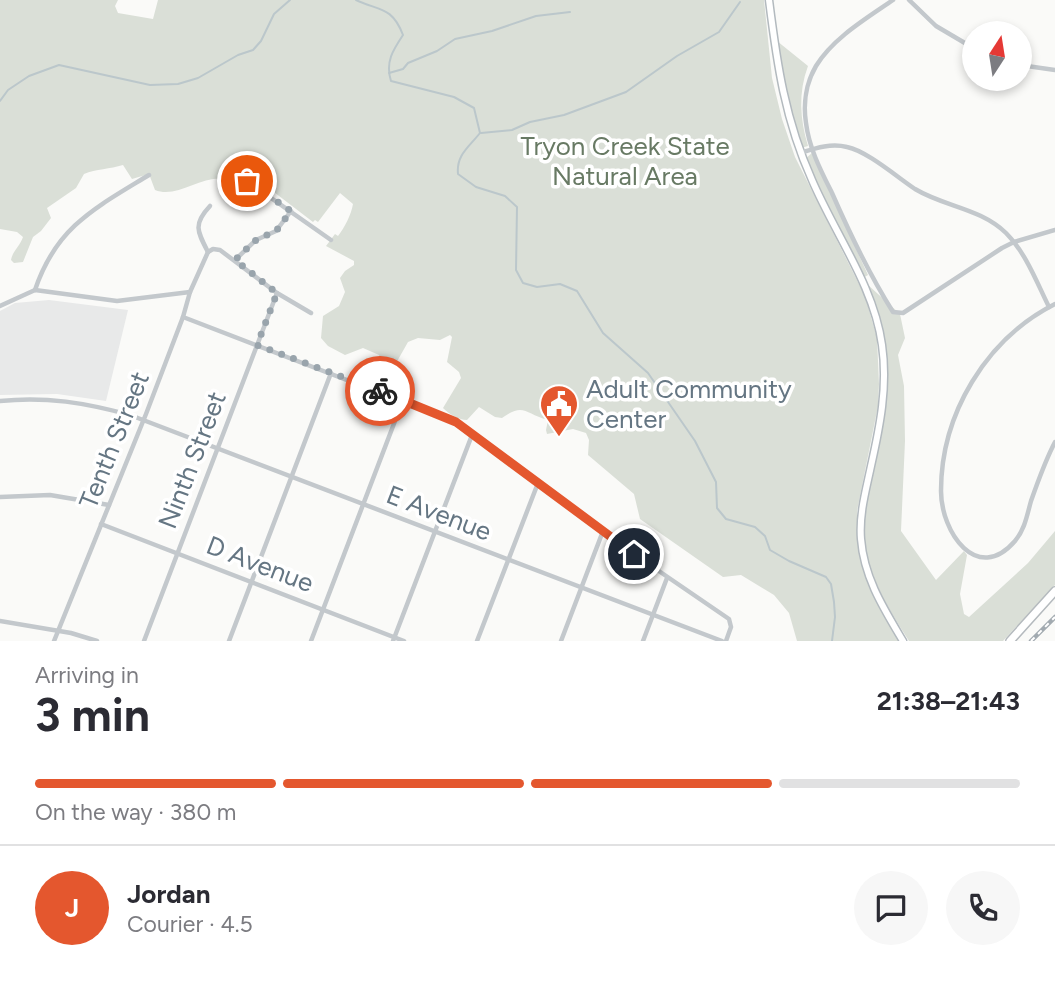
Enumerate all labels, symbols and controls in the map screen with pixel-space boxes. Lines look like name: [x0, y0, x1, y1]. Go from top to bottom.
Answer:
north arrow: [962, 21, 1032, 91]
map controls: [962, 21, 1032, 91]
park label: Tryon Creek State Natural Area: [520, 130, 730, 192]
pin: [217, 151, 277, 211]
icon: bag: [228, 162, 266, 200]
courier: [345, 356, 415, 426]
street label: Tenth Street: [72, 367, 156, 513]
icon: bike: [361, 372, 399, 410]
place label: Adult Community Center: [586, 373, 792, 435]
public building icon: Adult Community Center: [538, 383, 580, 438]
street label: Ninth Street: [151, 387, 233, 533]
street label: E Avenue: [382, 478, 496, 548]
pin: [604, 524, 664, 584]
street label: D Avenue: [202, 529, 318, 599]
icon: home: [615, 535, 653, 573]
text: Arriving in: [35, 661, 139, 689]
text: 21:38–21:43: [877, 685, 1020, 717]
text: 3 min: [35, 687, 150, 743]
text: On the way · 380 m: [35, 798, 236, 826]
button: chat: [854, 871, 928, 945]
button: phone: [946, 871, 1020, 945]
text: Jordan: [127, 878, 210, 910]
text: J: [65, 892, 79, 924]
text: Courier · 4.5: [127, 910, 253, 938]

